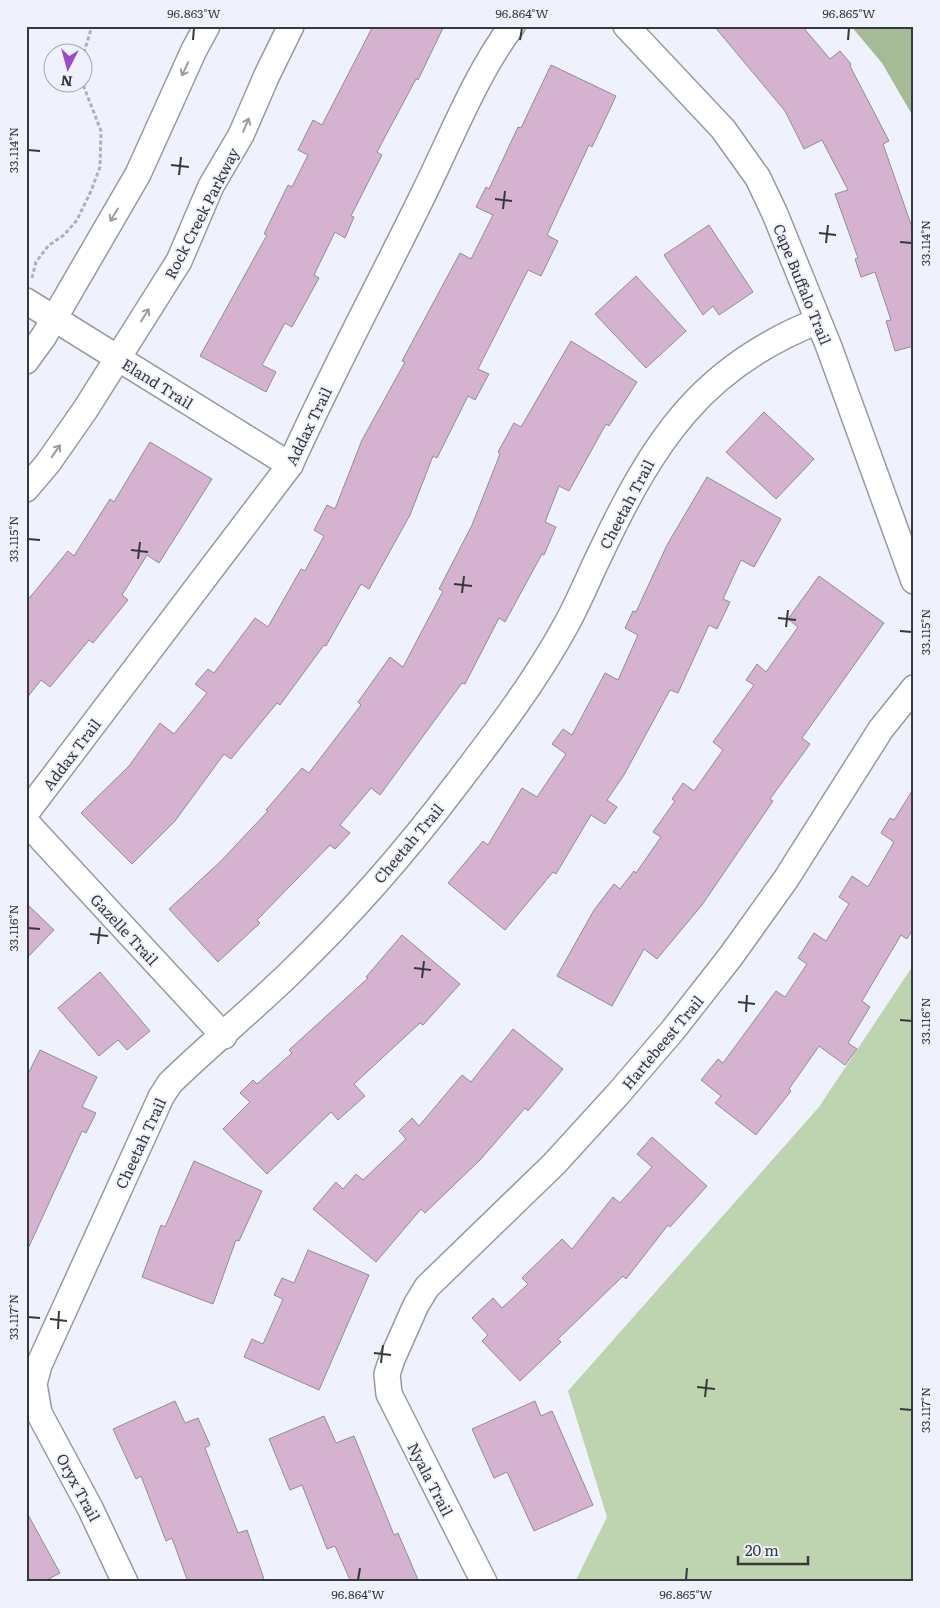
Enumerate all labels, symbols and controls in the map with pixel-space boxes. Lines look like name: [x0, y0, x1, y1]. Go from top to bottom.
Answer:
text: 96.863°W: [167, 4, 221, 22]
text: 96.864°W: [495, 4, 549, 22]
text: 96.865°W: [823, 4, 875, 22]
north arrow: [42, 42, 92, 92]
one-way arrow: [180, 61, 189, 76]
text: N: [59, 71, 73, 92]
one-way arrow: [241, 118, 251, 133]
text: 33.114°N: [4, 127, 22, 173]
street label: Rock Creek Parkway: [158, 143, 244, 283]
one-way arrow: [108, 208, 118, 222]
street label: Cape Buffalo Trail: [768, 220, 838, 348]
text: 33.114°N: [916, 220, 934, 266]
one-way arrow: [141, 308, 151, 322]
street label: Eland Trail: [118, 352, 198, 414]
street label: Addax Trail: [279, 383, 337, 469]
one-way arrow: [51, 444, 61, 458]
street label: Cheetah Trail: [593, 455, 659, 553]
text: 33.115°N: [4, 516, 22, 562]
text: 33.115°N: [916, 609, 934, 655]
street label: Addax Trail: [36, 713, 106, 795]
street label: Cheetah Trail: [368, 798, 448, 888]
street label: Gazelle Trail: [86, 888, 164, 970]
text: 33.116°N: [4, 905, 22, 951]
street label: Hartebeest Trail: [616, 990, 708, 1094]
text: 33.116°N: [916, 998, 934, 1044]
street label: Cheetah Trail: [109, 1094, 171, 1192]
text: 33.117°N: [4, 1294, 22, 1340]
text: 33.117°N: [916, 1387, 934, 1433]
street label: Nyala Trail: [403, 1438, 459, 1520]
street label: Oryx Trail: [51, 1449, 107, 1525]
scale bar: [738, 1533, 808, 1565]
text: 20 m: [745, 1538, 779, 1561]
text: 96.864°W: [331, 1585, 385, 1603]
text: 96.865°W: [660, 1585, 712, 1603]

